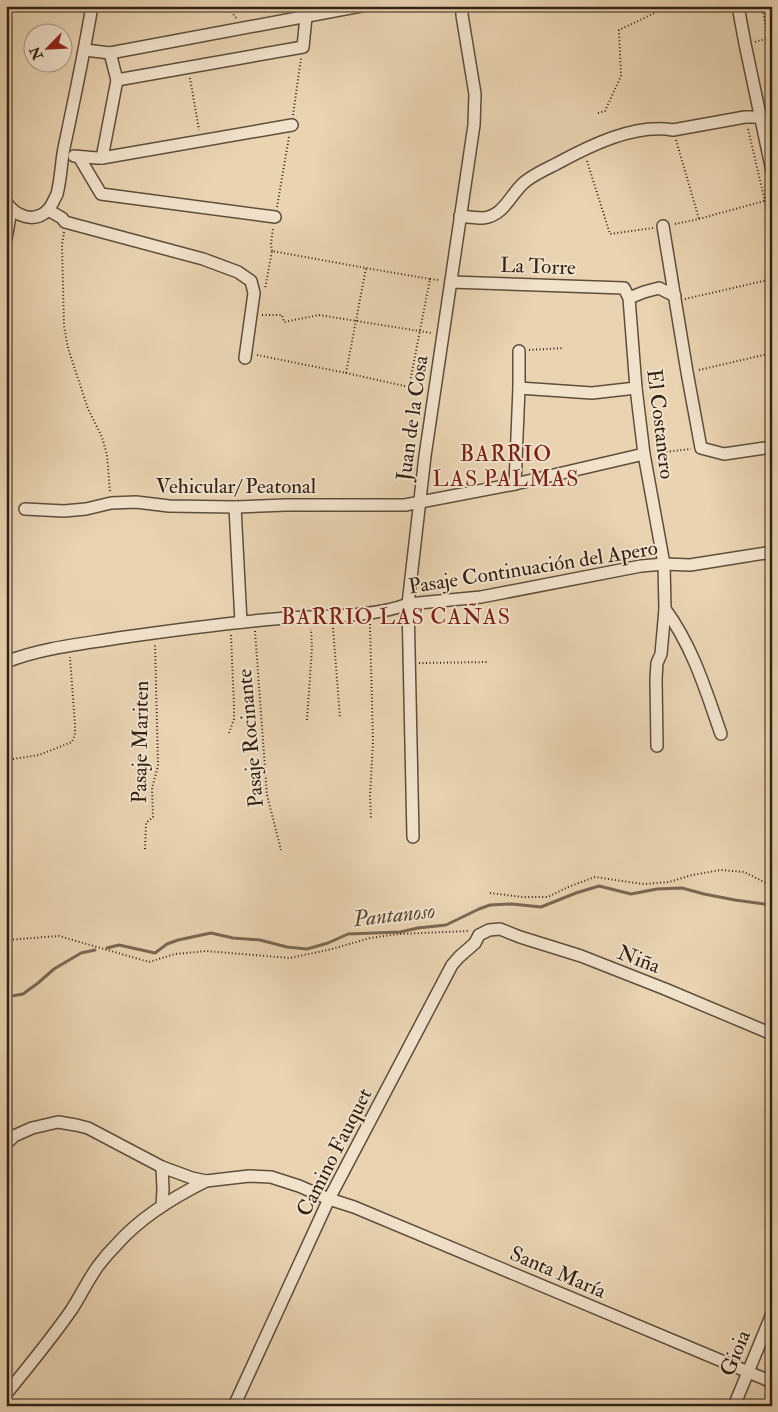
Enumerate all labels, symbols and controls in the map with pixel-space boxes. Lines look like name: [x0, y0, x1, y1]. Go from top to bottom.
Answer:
north arrow: [22, 22, 72, 72]
text: N: [26, 43, 47, 63]
street label: La Torre: [500, 252, 576, 281]
street label: Juan de la Cosa: [390, 353, 435, 483]
street label: El Costanero: [640, 368, 681, 481]
district label: BARRIO LAS PALMAS: [433, 440, 579, 493]
street label: Vehicular/ Peatonal: [156, 473, 317, 500]
street label: Pasaje Continuación del Apero: [407, 534, 660, 601]
district label: BARRIO LAS CAÑAS: [281, 602, 511, 631]
street label: Pasaje Rocinante: [231, 667, 270, 808]
street label: Pasaje Mariten: [126, 680, 155, 804]
water label: Pantanoso: [351, 897, 437, 933]
street label: Niña: [614, 939, 664, 980]
street label: Camino Fauquet: [291, 1083, 378, 1221]
street label: Santa María: [506, 1240, 610, 1305]
street label: Gioia: [714, 1326, 757, 1380]

